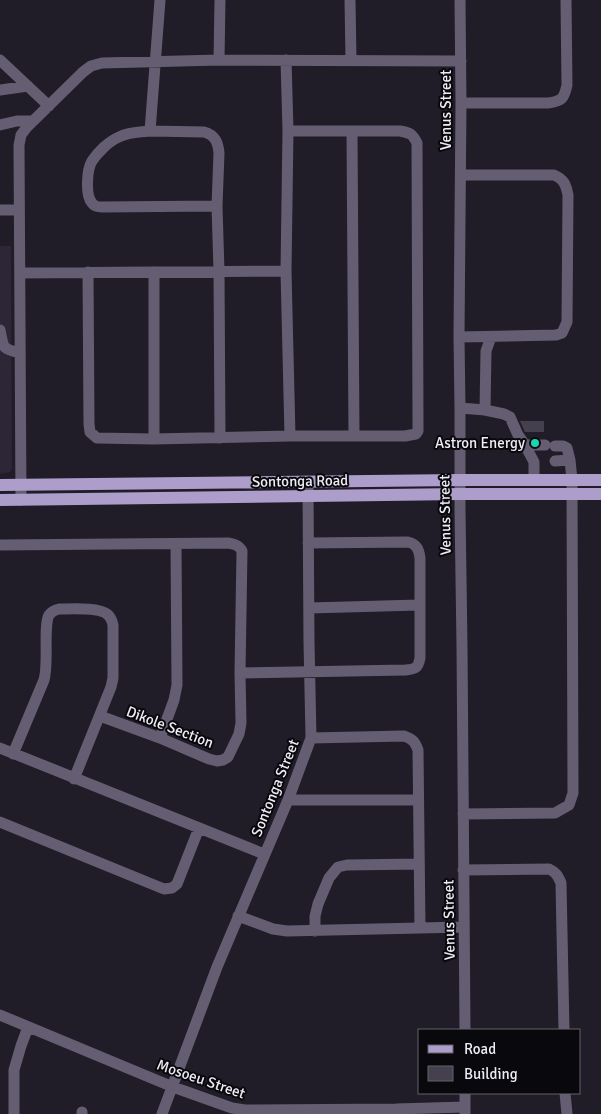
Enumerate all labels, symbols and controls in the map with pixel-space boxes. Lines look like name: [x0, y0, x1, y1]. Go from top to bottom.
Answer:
street label: Venus Street: [437, 70, 455, 150]
place label: Astron Energy: [435, 434, 525, 452]
marker: Astron Energy: [529, 437, 541, 449]
street label: Sontonga Road: [252, 471, 348, 491]
street label: Venus Street: [435, 474, 455, 556]
street label: Dikole Section: [124, 702, 216, 752]
street label: Sontonga Street: [247, 737, 303, 839]
street label: Venus Street: [439, 879, 459, 961]
legend: [418, 1029, 581, 1094]
text: Road: [464, 1040, 496, 1058]
street label: Mosoeu Street: [154, 1055, 248, 1103]
text: Building: [464, 1065, 518, 1083]

